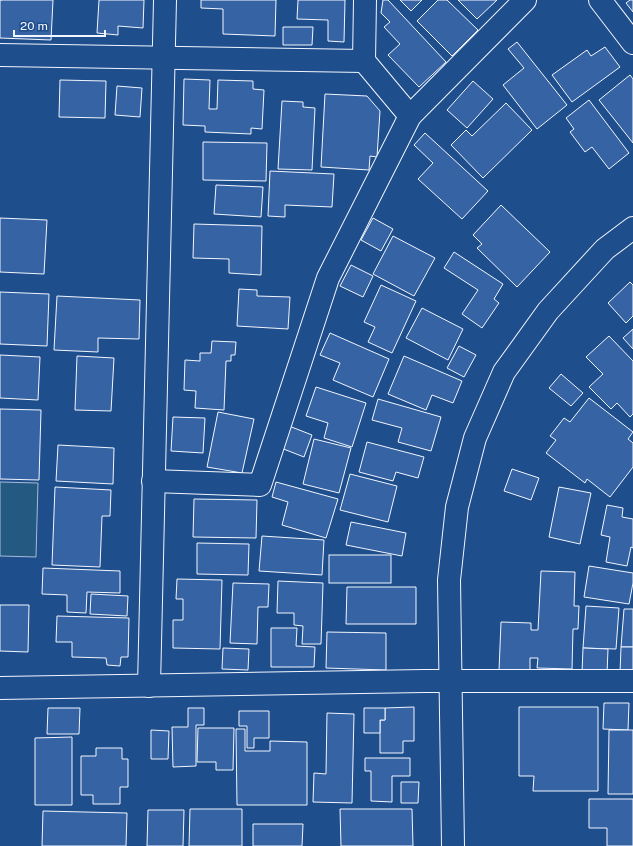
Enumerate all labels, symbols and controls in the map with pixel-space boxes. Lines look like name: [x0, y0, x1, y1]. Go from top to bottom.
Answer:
scale bar: [14, 12, 105, 38]
text: 20 m: [20, 19, 48, 33]

